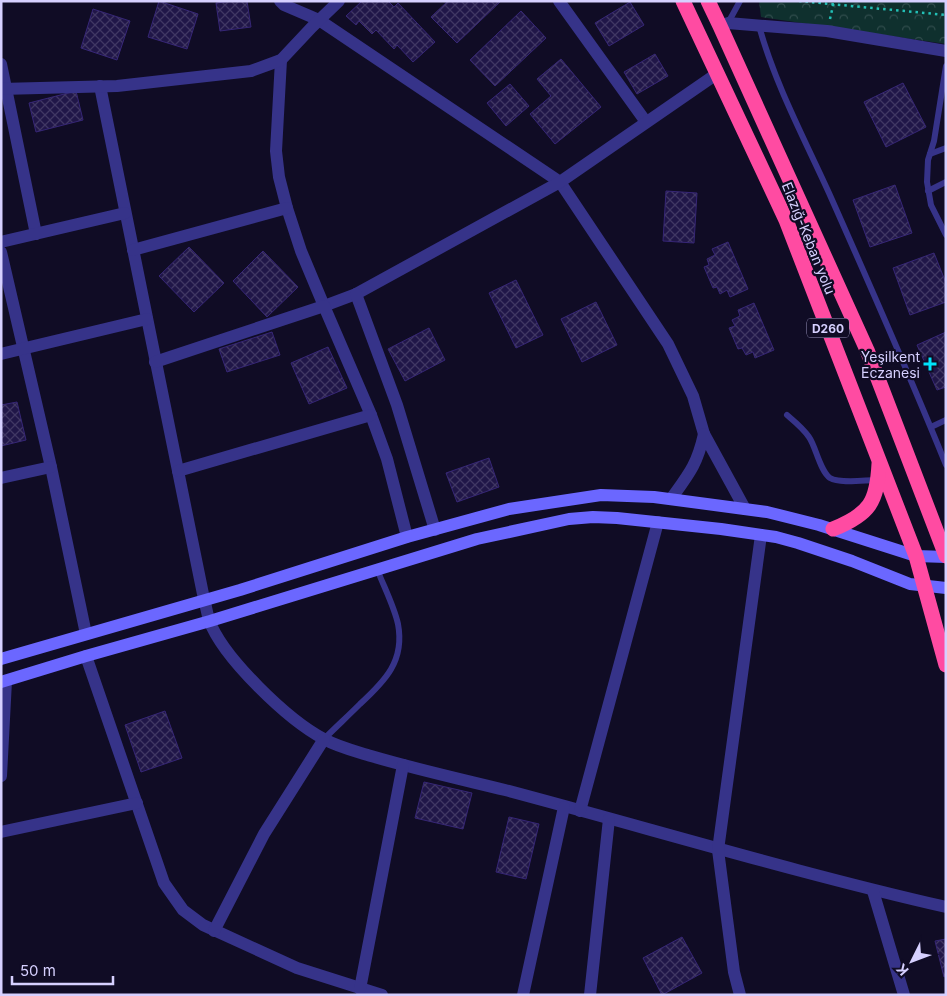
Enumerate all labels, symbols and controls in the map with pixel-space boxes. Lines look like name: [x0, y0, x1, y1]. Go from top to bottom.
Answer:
street label: Elazığ-Keban yolu: [779, 180, 839, 296]
road number: D260: [807, 318, 849, 338]
place label: Yeşilkent Eczanesi: [861, 348, 920, 381]
marker: Yeşilkent Eczanesi: [924, 358, 936, 370]
north arrow: [887, 936, 937, 986]
scale bar: [12, 954, 114, 986]
text: 50 m: [20, 961, 56, 980]
text: K: [892, 961, 912, 979]

